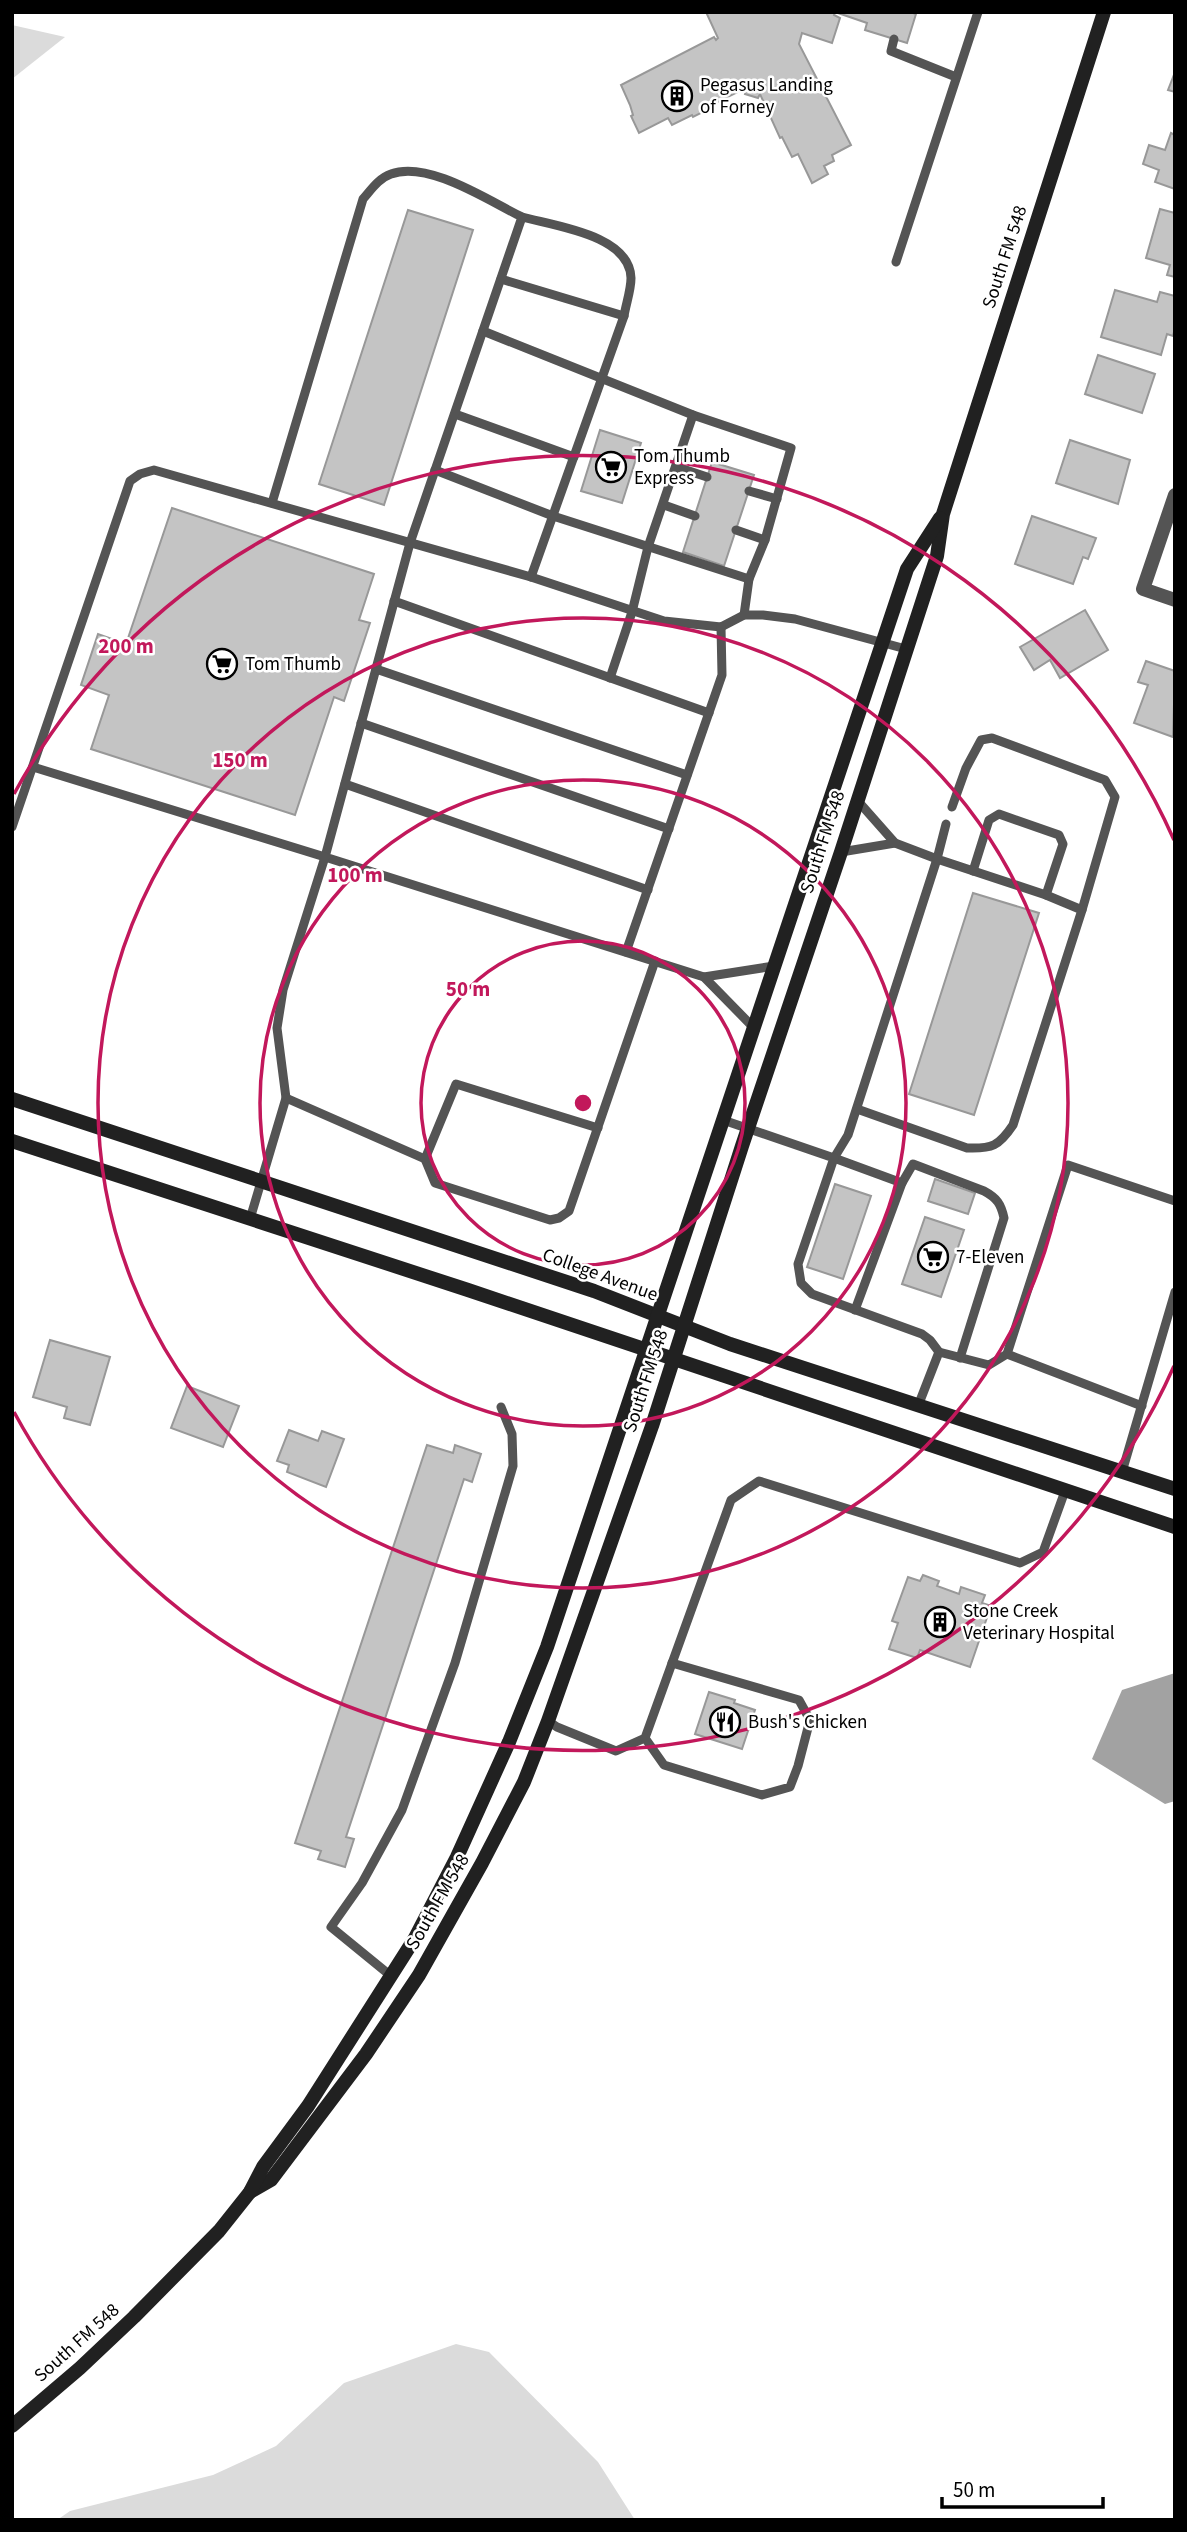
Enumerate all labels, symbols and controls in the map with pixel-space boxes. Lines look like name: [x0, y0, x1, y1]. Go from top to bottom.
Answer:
place label: Pegasus Landing of Forney: [700, 72, 833, 121]
building icon: Pegasus Landing of Forney: [660, 79, 694, 113]
street label: South FM 548: [976, 202, 1034, 312]
place label: Tom Thumb Express: [634, 443, 730, 492]
supermarket icon: Tom Thumb Express: [594, 450, 628, 484]
text: 200 m: [98, 631, 154, 661]
supermarket icon: Tom Thumb: [205, 647, 239, 681]
place label: Tom Thumb: [245, 651, 341, 678]
text: 150 m: [212, 745, 268, 775]
street label: South FM 548: [794, 787, 852, 897]
text: 100 m: [327, 860, 383, 890]
text: 50 m: [446, 974, 490, 1004]
centre of rings: [571, 1091, 595, 1115]
supermarket icon: 7-Eleven: [916, 1240, 950, 1274]
street label: College Avenue: [538, 1242, 662, 1308]
place label: 7-Eleven: [956, 1244, 1024, 1271]
street label: South FM 548: [617, 1326, 675, 1436]
place label: Stone Creek Veterinary Hospital: [963, 1598, 1115, 1647]
building icon: Stone Creek Veterinary Hospital: [923, 1605, 957, 1639]
restaurant icon: Bush's Chicken: [708, 1705, 742, 1739]
place label: Bush's Chicken: [748, 1709, 867, 1736]
street label: South FM 548: [400, 1849, 476, 1955]
street label: South FM 548: [28, 2297, 126, 2389]
scale bar: [942, 2466, 1103, 2510]
text: 50 m: [953, 2475, 995, 2505]

